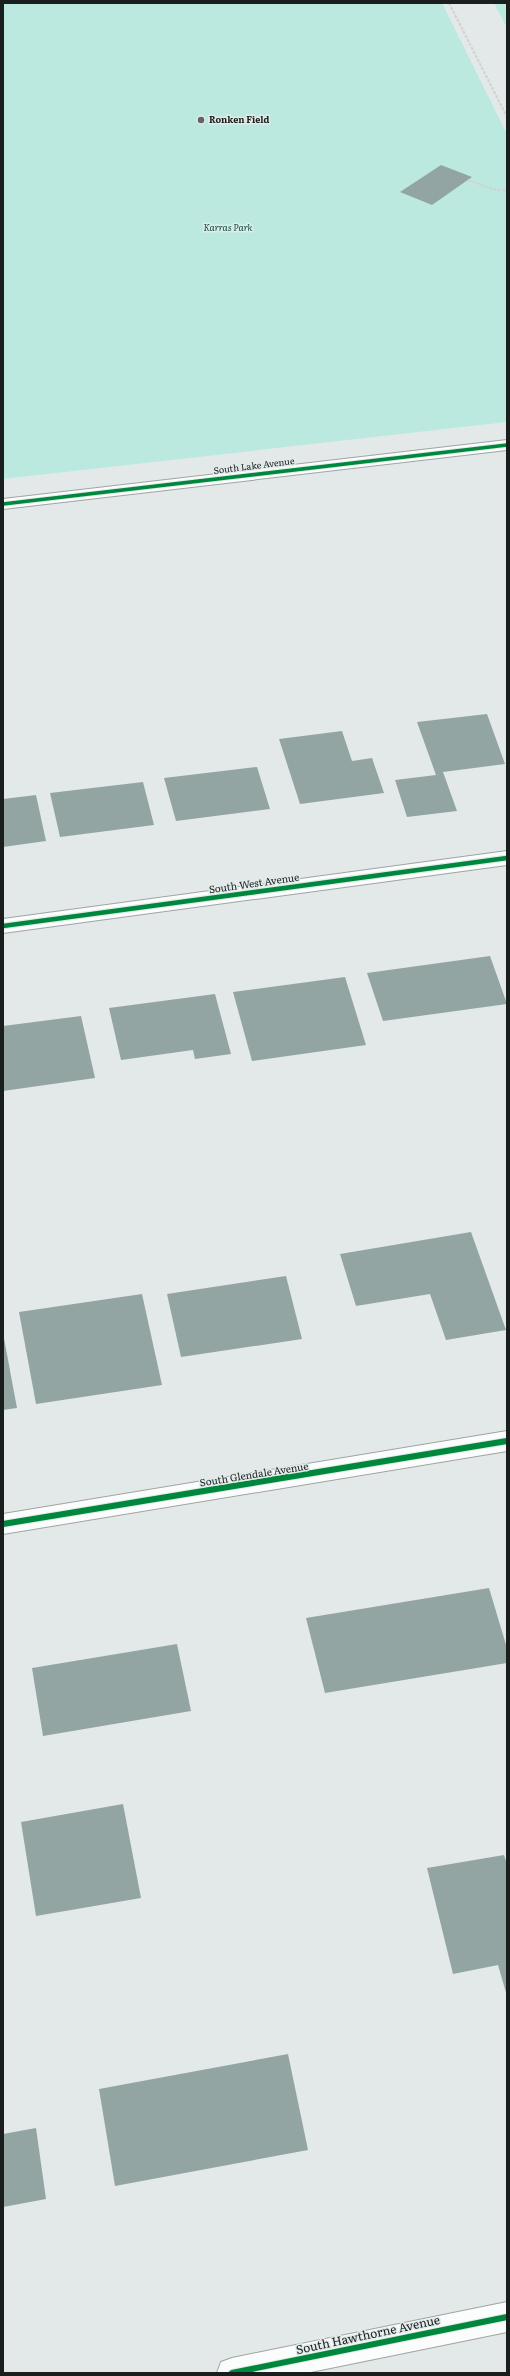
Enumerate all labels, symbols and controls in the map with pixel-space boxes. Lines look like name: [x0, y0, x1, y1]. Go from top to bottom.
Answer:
place label: Ronken Field: [209, 112, 269, 126]
marker: Ronken Field: [196, 115, 206, 125]
park label: Karras Park: [204, 220, 253, 234]
street label: South Lake Avenue: [213, 453, 295, 477]
street label: South West Avenue: [208, 869, 300, 896]
street label: South Glendale Avenue: [198, 1457, 309, 1490]
street label: South Hawthorne Avenue: [294, 2310, 442, 2358]

